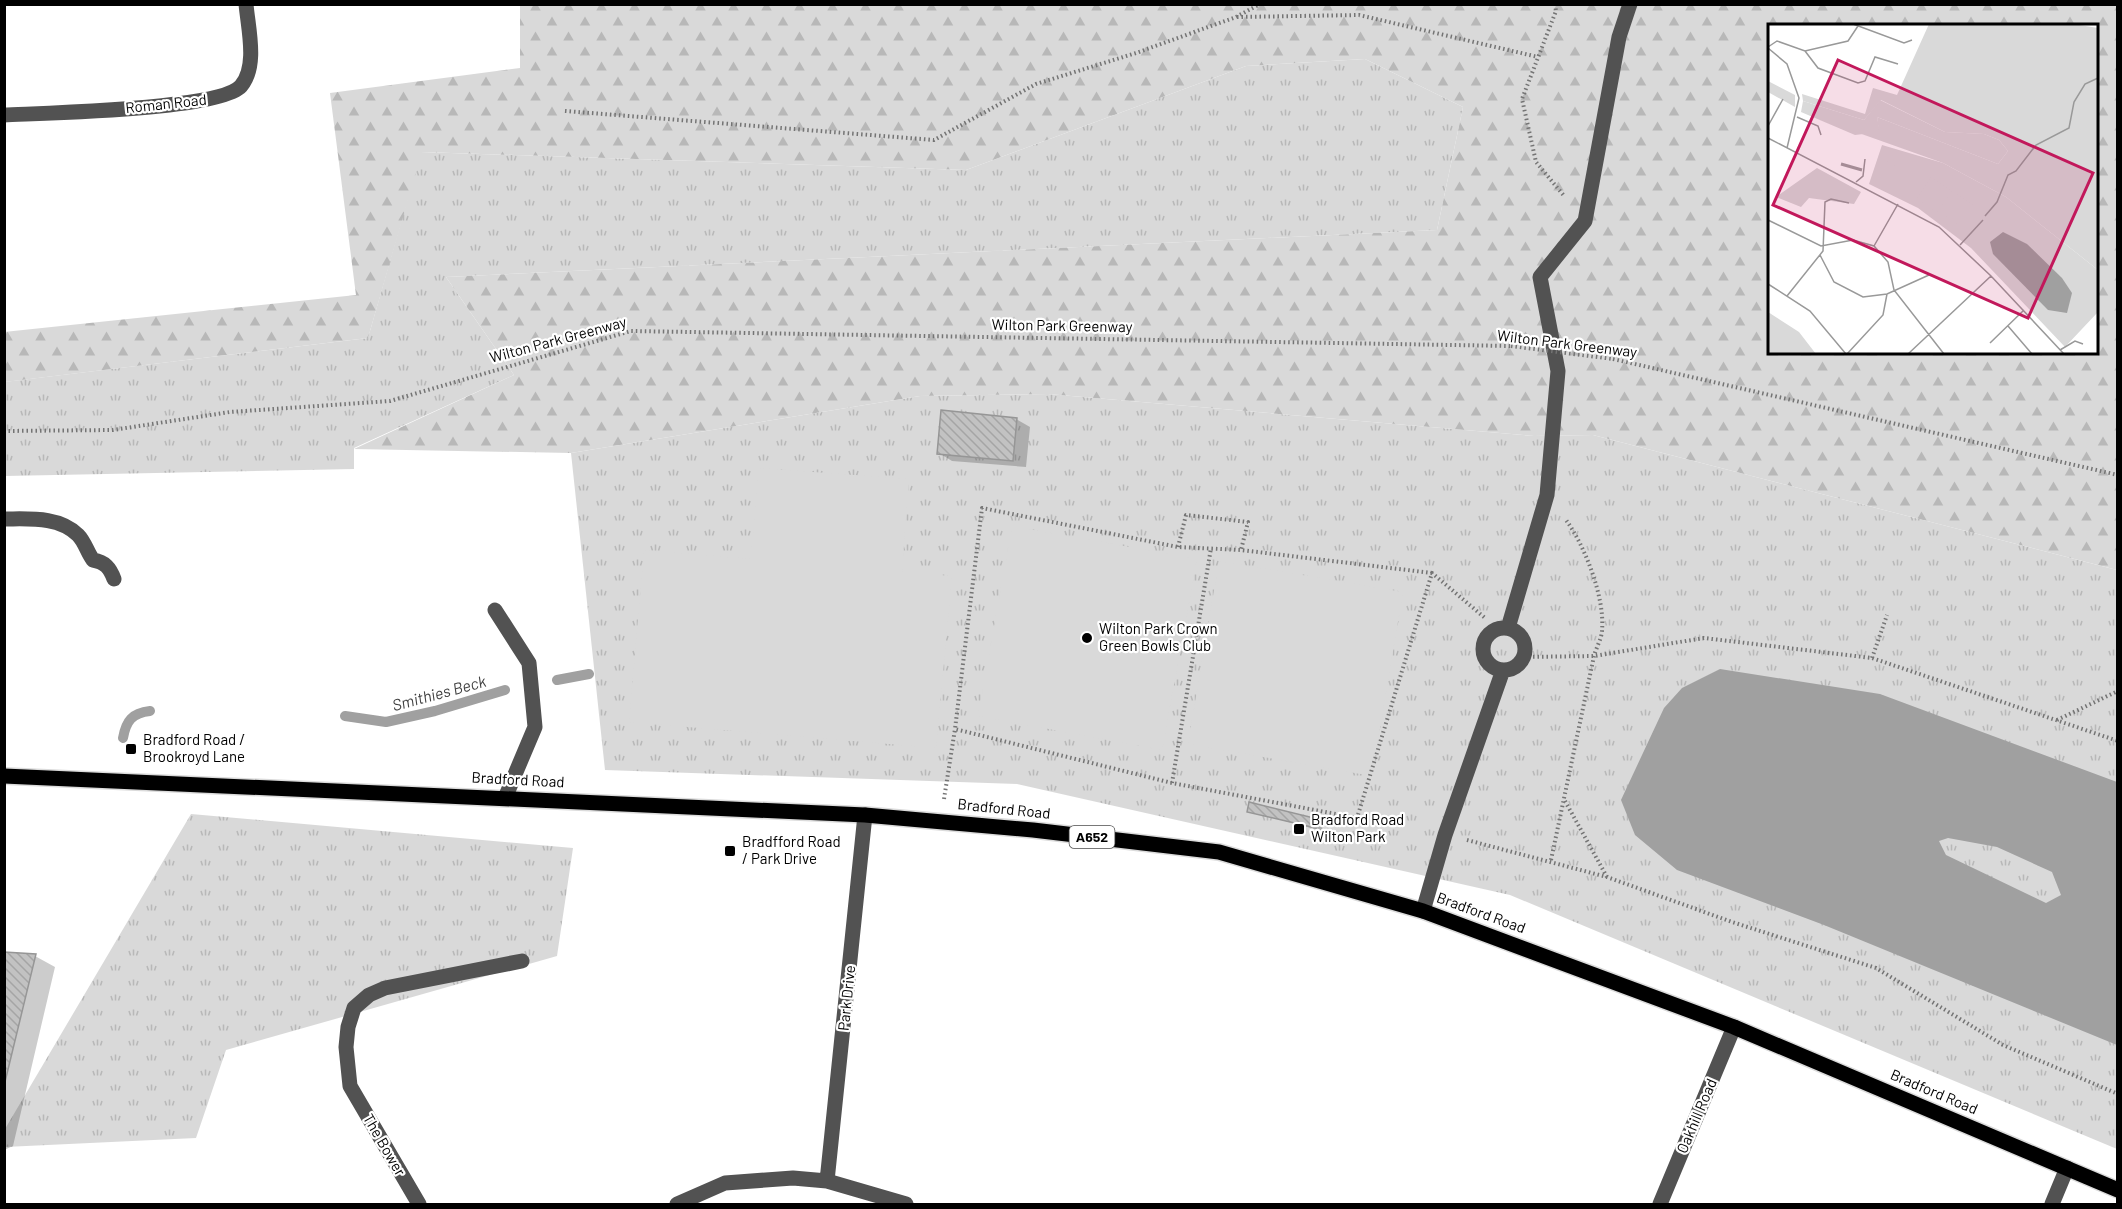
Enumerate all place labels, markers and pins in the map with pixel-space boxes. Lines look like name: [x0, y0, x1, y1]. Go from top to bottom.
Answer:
place label: Wilton Park Crown Green Bowls Club: [1099, 619, 1218, 654]
marker: Wilton Park Crown Green Bowls Club: [1080, 631, 1094, 645]
place label: Bradford Road / Brookroyd Lane: [143, 730, 245, 765]
marker: Bradford Road / Brookroyd Lane: [124, 742, 138, 756]
place label: Bradford Road Wilton Park: [1311, 810, 1404, 845]
marker: Bradford Road Wilton Park: [1292, 822, 1306, 836]
place label: Bradfford Road / Park Drive: [742, 832, 841, 867]
marker: Bradfford Road / Park Drive: [723, 844, 737, 858]

